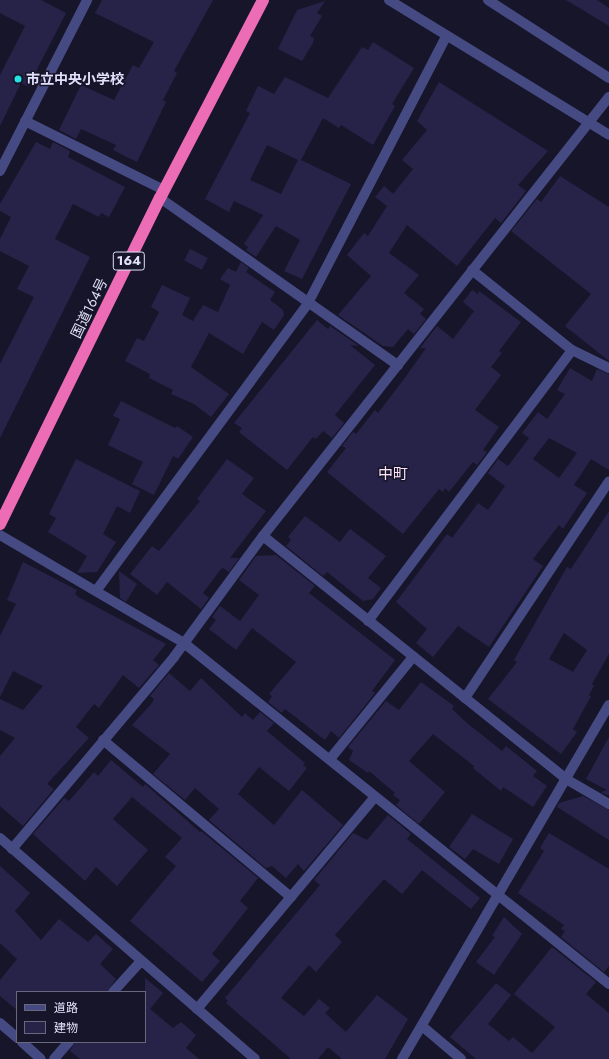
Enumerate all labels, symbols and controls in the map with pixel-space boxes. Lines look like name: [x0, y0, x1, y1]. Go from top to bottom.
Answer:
place label: 市立中央小学校: [26, 71, 124, 87]
marker: 市立中央小学校: [13, 74, 23, 84]
road number: 164: [112, 250, 146, 272]
street label: 国道164号: [67, 275, 111, 341]
district label: 中町: [378, 466, 408, 484]
legend: [16, 991, 146, 1043]
text: 道路: [54, 999, 78, 1017]
text: 建物: [54, 1019, 78, 1037]

